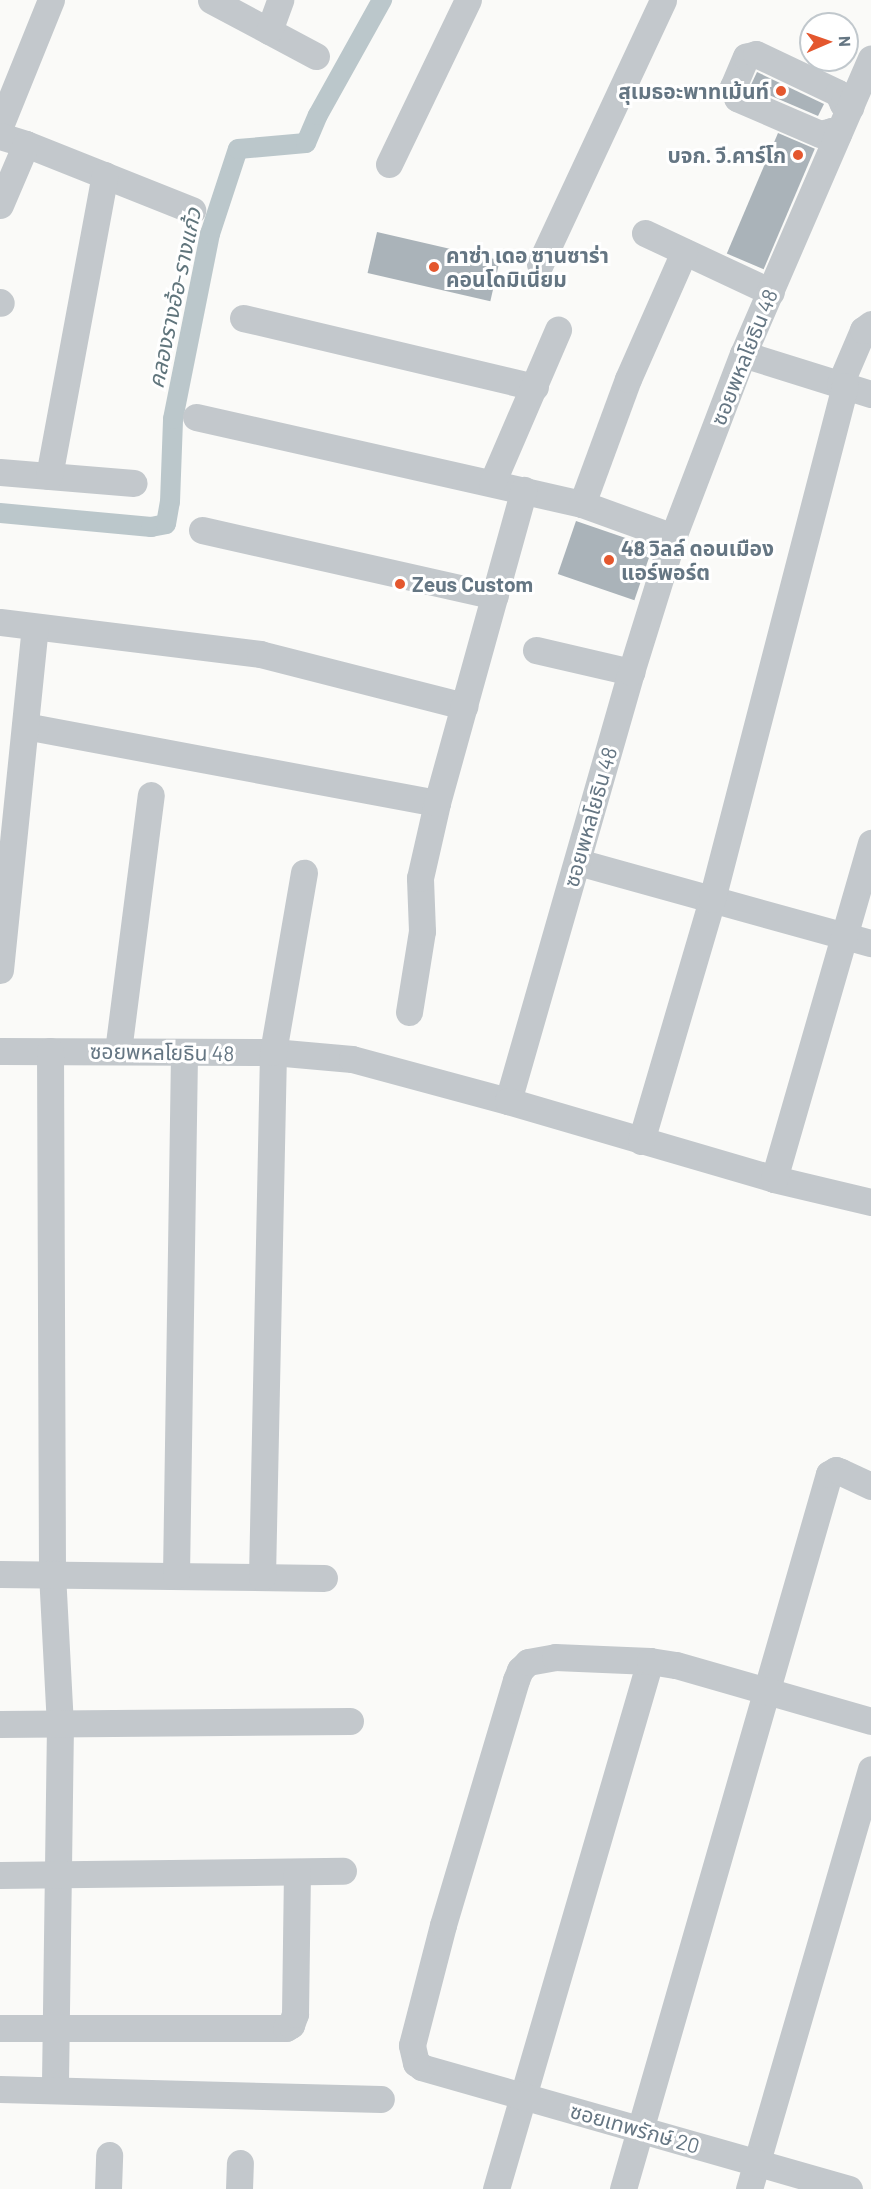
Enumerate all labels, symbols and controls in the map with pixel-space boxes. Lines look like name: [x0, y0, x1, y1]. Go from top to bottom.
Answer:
north arrow: [799, 12, 859, 72]
text: N: [836, 36, 855, 47]
place label: สุเมธอะพาทเม้นท์: [618, 78, 769, 104]
marker: สุเมธอะพาทเม้นท์: [774, 84, 788, 98]
place label: บจก. วี.คาร์โก: [667, 142, 786, 168]
marker: บจก. วี.คาร์โก: [791, 148, 805, 162]
water label: คลองรางอ้อ-รางแก้ว: [142, 205, 206, 391]
place label: คาซ่า เดอ ซานซาร่า คอนโดมิเนี่ยม: [446, 242, 609, 292]
marker: คาซ่า เดอ ซานซาร่า คอนโดมิเนี่ยม: [427, 260, 441, 274]
street label: ซอยพหลโยธิน 48: [705, 285, 783, 429]
place label: 48 วิลล์ ดอนเมือง แอร์พอร์ต: [621, 535, 774, 585]
marker: 48 วิลล์ ดอนเมือง แอร์พอร์ต: [602, 553, 616, 567]
place label: Zeus Custom: [412, 571, 533, 597]
marker: Zeus Custom: [393, 577, 407, 591]
street label: ซอยพหลโยธิน 48: [558, 744, 622, 890]
street label: ซอยพหลโยธิน 48: [90, 1038, 234, 1066]
street label: ซอยเทพรักษ์ 20: [567, 2098, 703, 2158]

